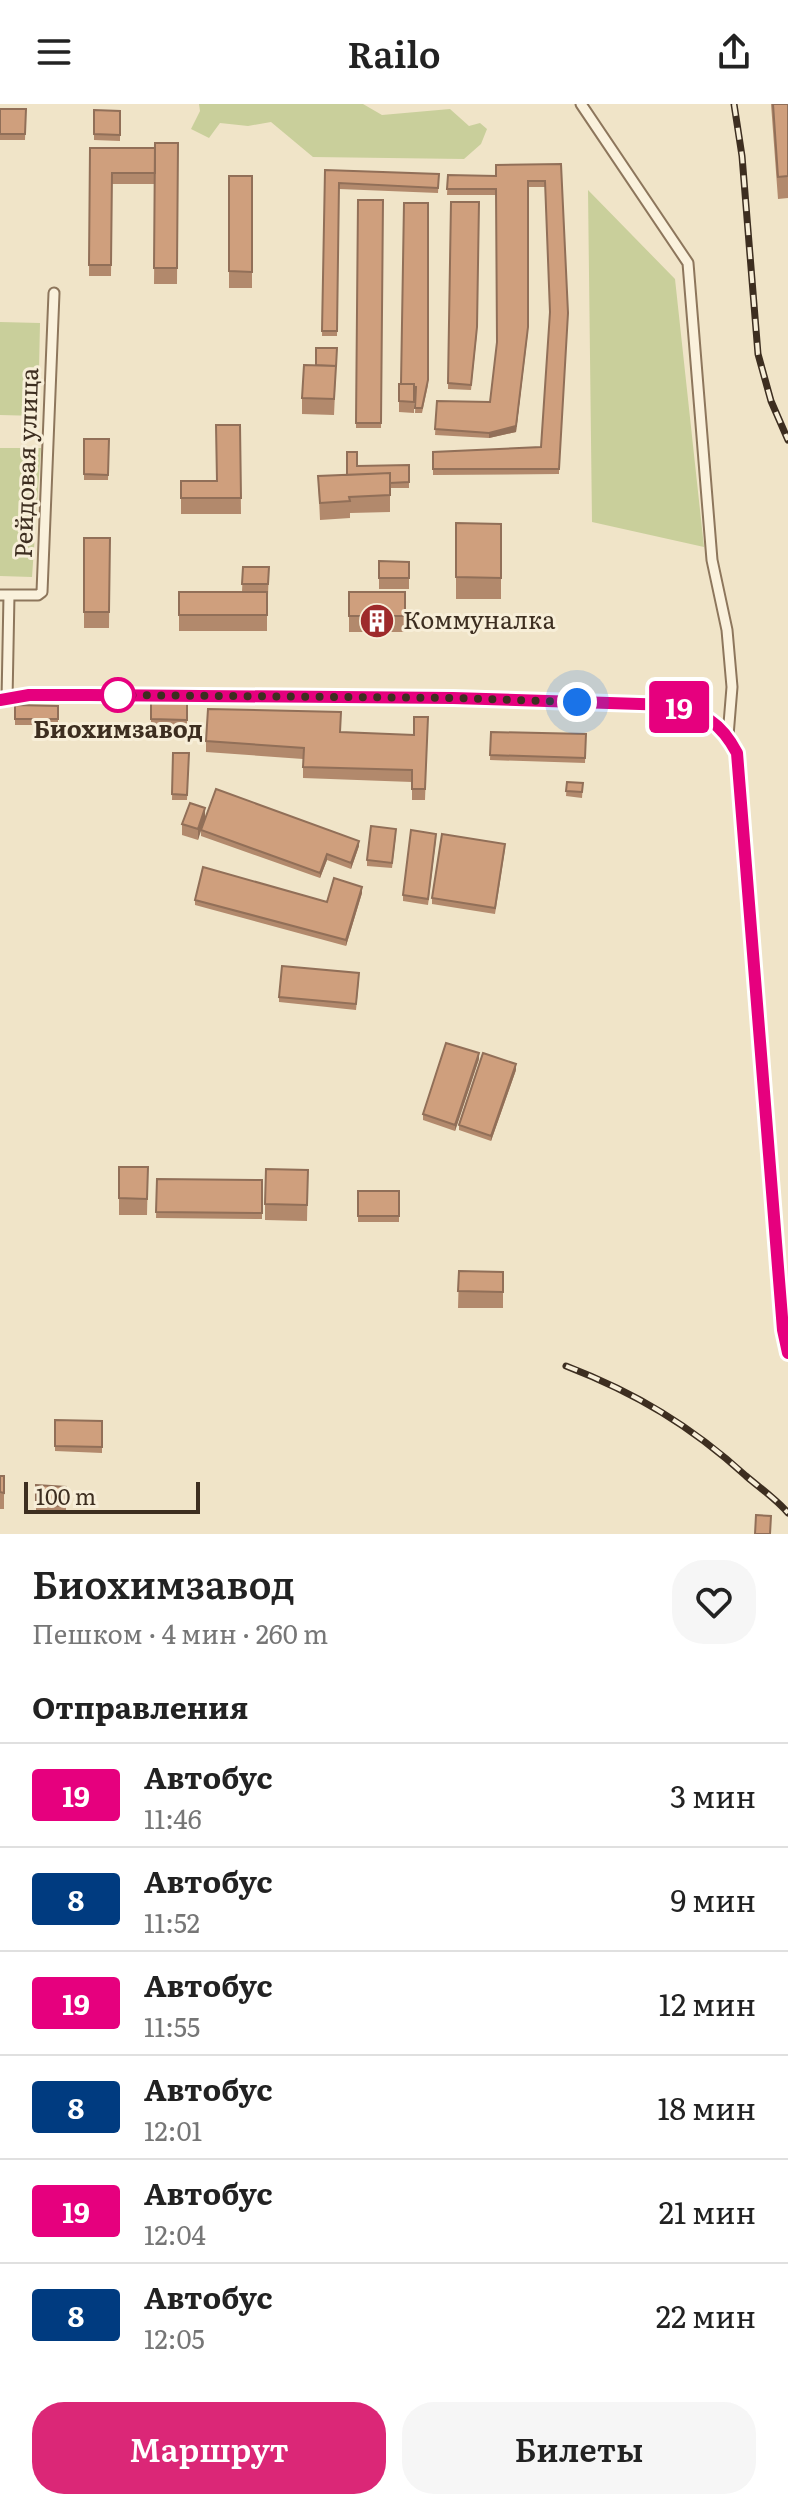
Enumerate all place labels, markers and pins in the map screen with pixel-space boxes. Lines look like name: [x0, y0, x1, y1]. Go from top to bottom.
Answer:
place label: Коммуналка: [403, 601, 555, 636]
building icon: Коммуналка: [358, 602, 396, 640]
marker: Биохимзавод: [101, 678, 135, 712]
place label: Биохимзавод: [33, 710, 203, 745]

